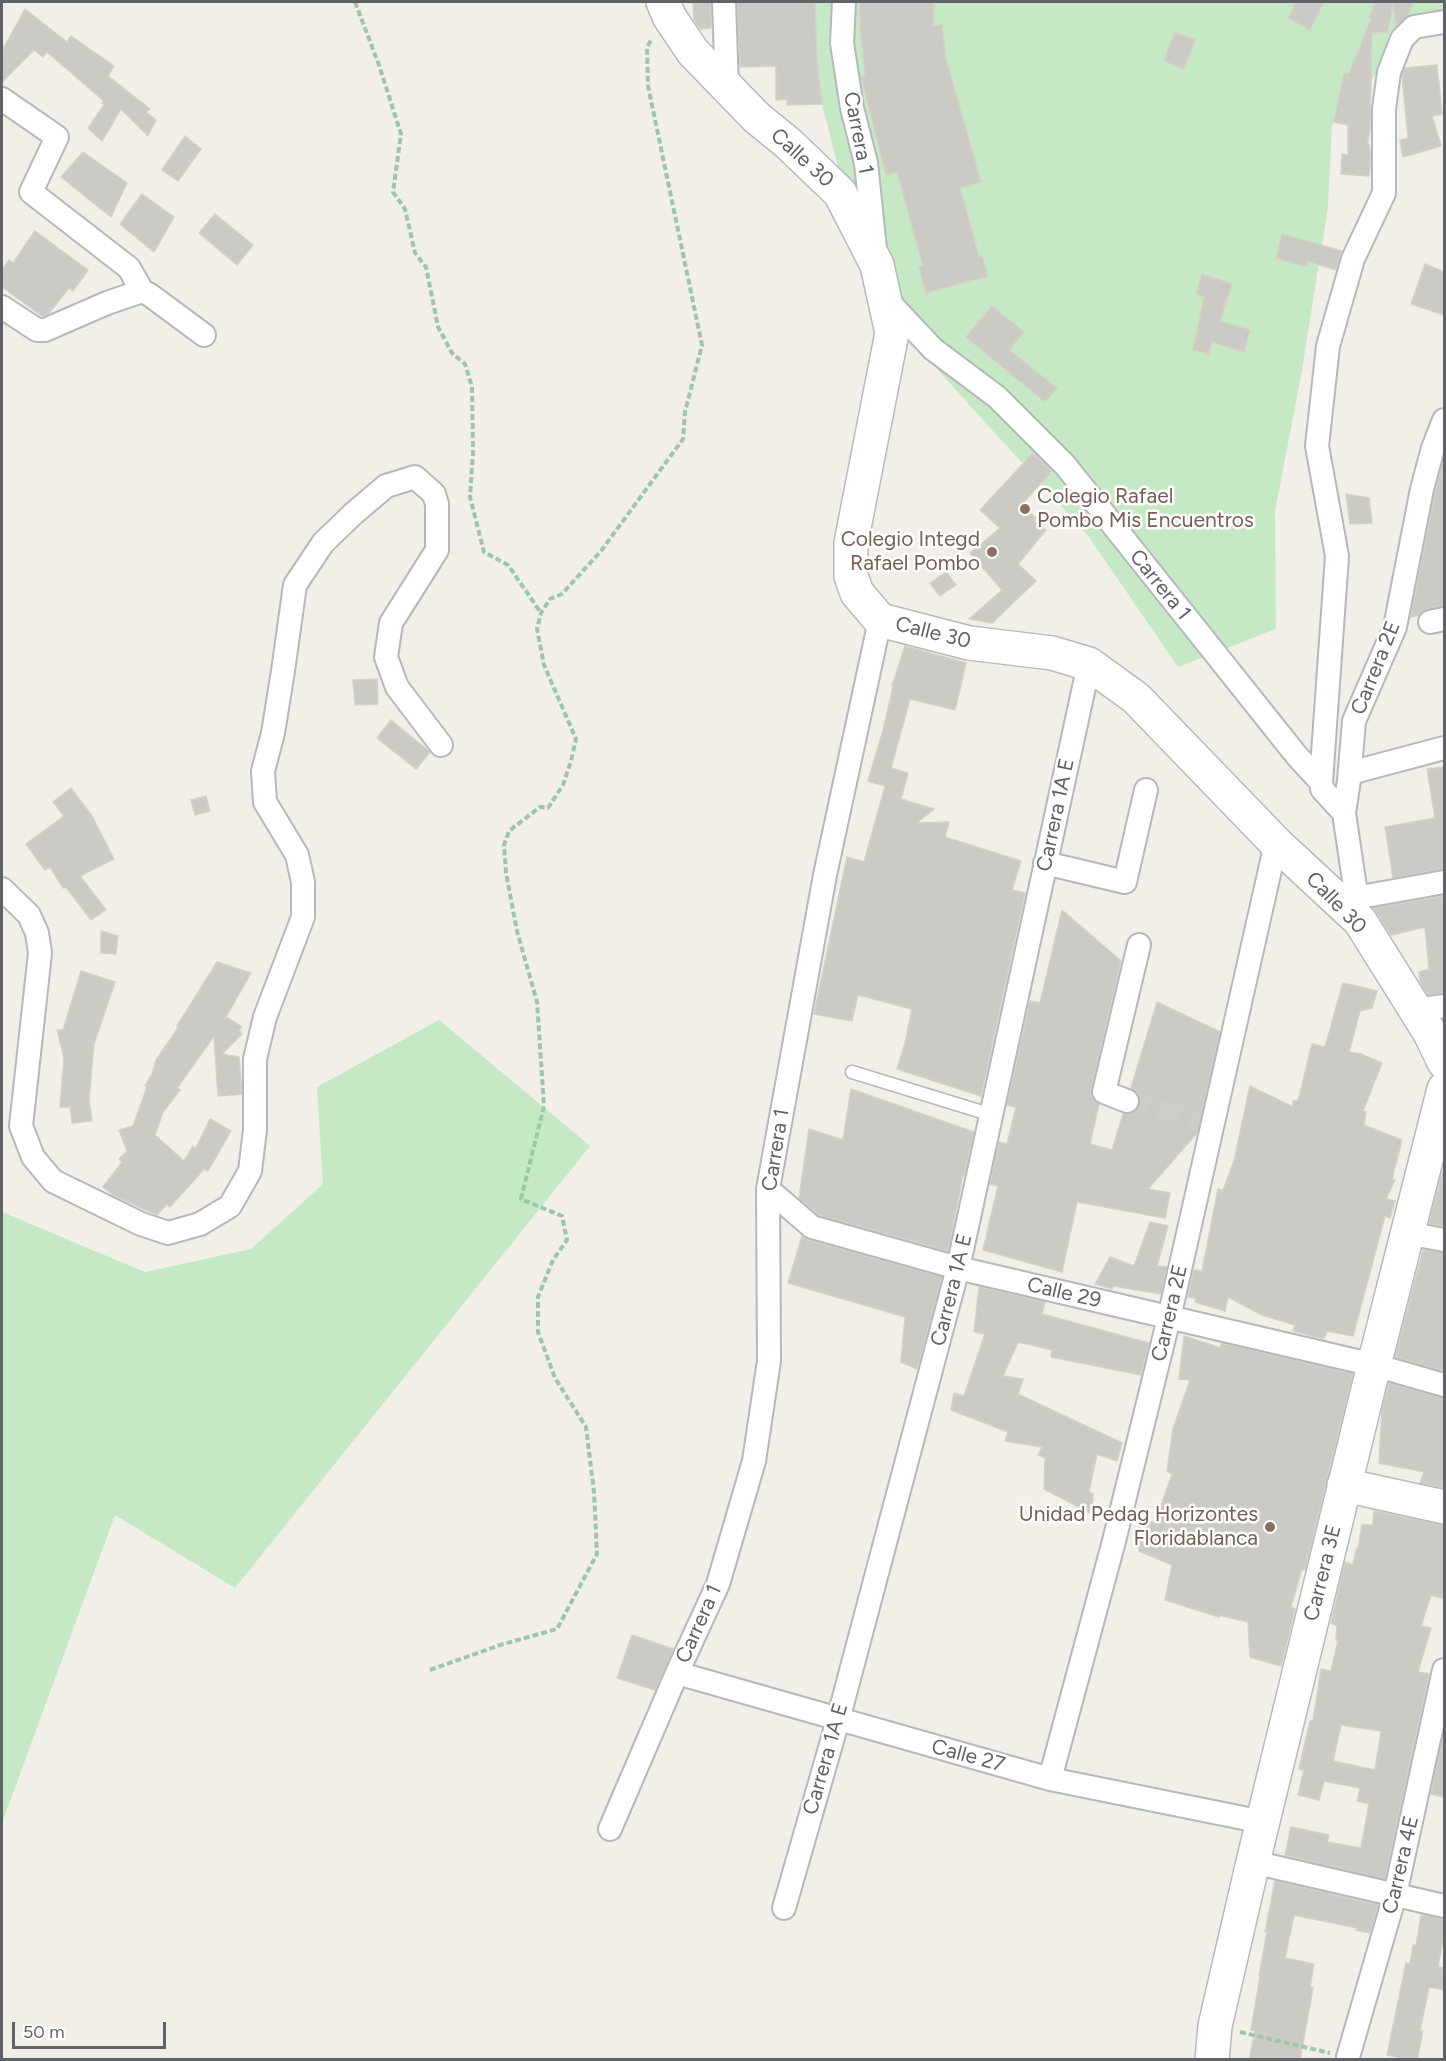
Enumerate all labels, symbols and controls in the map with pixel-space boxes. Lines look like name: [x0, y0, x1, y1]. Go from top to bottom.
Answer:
street label: Carrera 1: [838, 90, 878, 176]
street label: Calle 30: [765, 123, 839, 193]
place label: Colegio Rafael Pombo Mis Encuentros: [1037, 484, 1254, 534]
marker: Colegio Rafael Pombo Mis Encuentros: [1018, 502, 1032, 516]
place label: Colegio Integd Rafael Pombo: [841, 527, 980, 577]
marker: Colegio Integd Rafael Pombo: [985, 545, 999, 559]
street label: Carrera 1: [1124, 545, 1196, 625]
street label: Calle 30: [893, 612, 973, 654]
street label: Carrera 2E: [1346, 618, 1406, 718]
street label: Carrera 1A E: [1032, 756, 1080, 874]
street label: Calle 30: [1300, 867, 1372, 939]
street label: Carrera 1: [757, 1107, 795, 1193]
street label: Carrera 1A E: [926, 1231, 978, 1349]
street label: Carrera 2E: [1147, 1262, 1193, 1364]
street label: Calle 29: [1024, 1272, 1104, 1314]
place label: Unidad Pedag Horizontes Floridablanca: [1019, 1502, 1258, 1552]
marker: Unidad Pedag Horizontes Floridablanca: [1263, 1520, 1277, 1534]
street label: Carrera 3E: [1299, 1522, 1347, 1624]
street label: Carrera 1: [671, 1581, 727, 1667]
street label: Carrera 1A E: [798, 1700, 854, 1818]
street label: Calle 27: [929, 1734, 1007, 1778]
street label: Carrera 4E: [1377, 1813, 1425, 1917]
scale bar: [15, 2010, 170, 2048]
text: 50 m: [23, 2021, 65, 2043]

